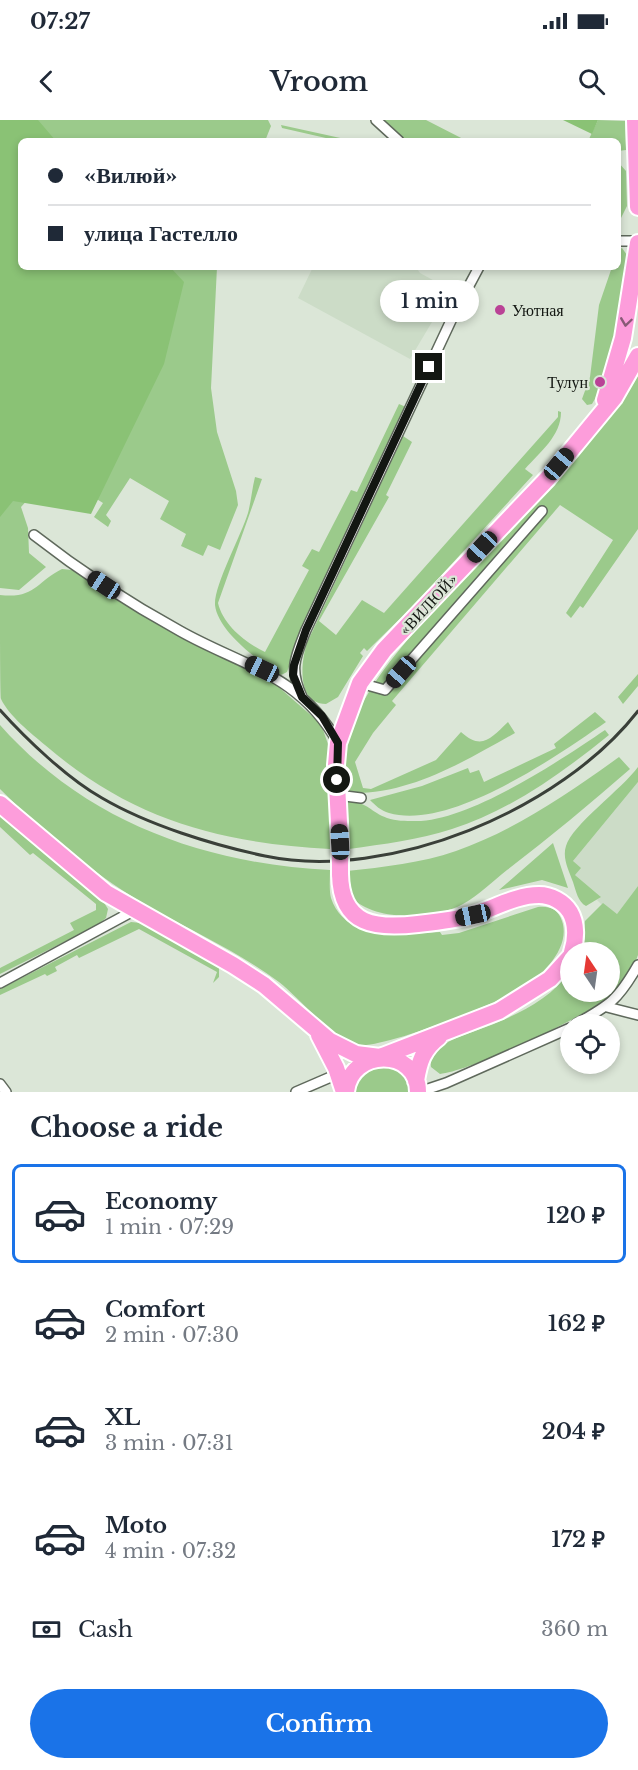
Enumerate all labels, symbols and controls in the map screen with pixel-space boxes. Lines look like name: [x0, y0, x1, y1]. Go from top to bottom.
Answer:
text: 07:27: [30, 8, 90, 35]
icon: back: [30, 65, 63, 98]
text: Vroom: [270, 65, 368, 98]
icon: search: [575, 65, 608, 98]
text: «Вилюй»: [84, 162, 178, 189]
text: улица Гастелло: [84, 220, 238, 247]
callout: 1 min: [380, 280, 478, 322]
text: 1 min: [401, 289, 458, 313]
place label: Уютная: [512, 300, 564, 320]
marker: Уютная: [493, 303, 507, 317]
one-way arrow: [620, 317, 632, 326]
route end: [415, 353, 442, 380]
place label: Тулун: [547, 372, 588, 392]
marker: Тулун: [593, 375, 607, 389]
car: [541, 444, 577, 484]
car: [463, 528, 501, 566]
car: [84, 568, 124, 602]
street label: «ВИЛЮЙ»: [395, 569, 462, 639]
car: [242, 653, 282, 685]
car: [382, 653, 420, 691]
route start: [323, 766, 350, 793]
car: [330, 824, 350, 860]
car: [454, 902, 492, 928]
north arrow: [560, 942, 620, 1002]
map controls: [560, 942, 620, 1074]
button: locate: [560, 1014, 620, 1074]
text: Choose a ride: [30, 1111, 223, 1144]
icon: car: [33, 1187, 87, 1241]
text: Economy: [105, 1188, 217, 1215]
text: 120 ₽: [546, 1202, 605, 1229]
text: 1 min · 07:29: [105, 1215, 234, 1239]
icon: car: [33, 1295, 87, 1349]
text: Comfort: [105, 1296, 205, 1323]
text: 162 ₽: [548, 1310, 605, 1337]
text: 2 min · 07:30: [105, 1323, 239, 1347]
icon: car: [33, 1403, 87, 1457]
text: XL: [105, 1404, 140, 1431]
text: 204 ₽: [542, 1418, 605, 1445]
text: 3 min · 07:31: [105, 1431, 234, 1455]
icon: car: [33, 1511, 87, 1565]
text: Moto: [105, 1512, 167, 1539]
text: 172 ₽: [551, 1526, 605, 1553]
text: 4 min · 07:32: [105, 1539, 236, 1563]
icon: cash: [30, 1613, 63, 1646]
text: Cash: [78, 1616, 133, 1643]
text: 360 m: [541, 1617, 608, 1641]
button: Confirm: [30, 1689, 608, 1758]

